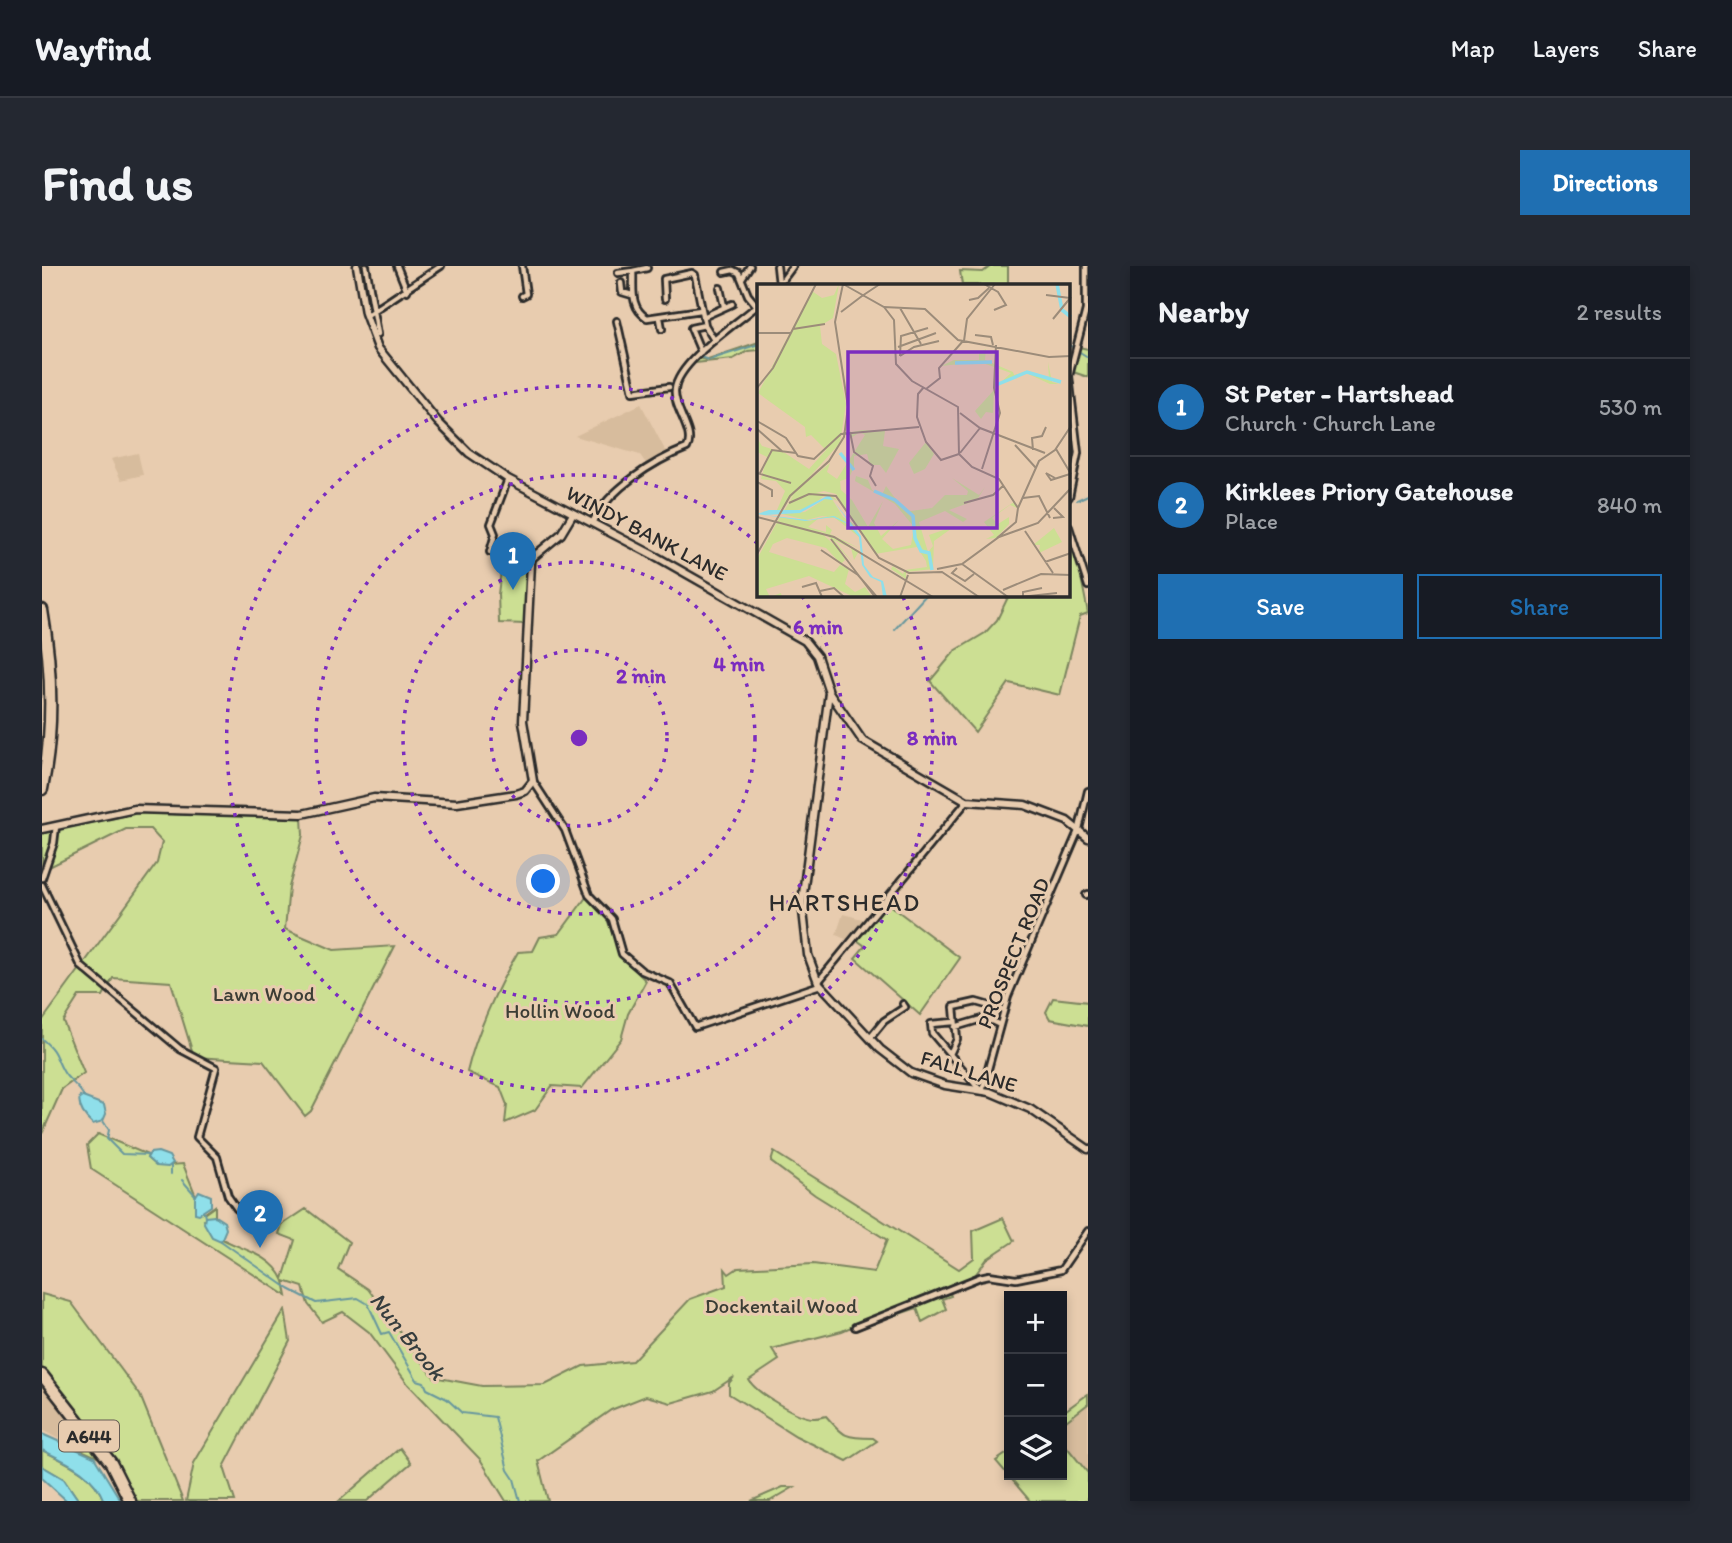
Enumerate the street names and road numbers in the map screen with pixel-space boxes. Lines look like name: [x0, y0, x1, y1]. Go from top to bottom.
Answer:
street label: WINDY BANK LANE: [562, 480, 732, 586]
street label: PROSPECT ROAD: [971, 874, 1055, 1032]
street label: FALL LANE: [918, 1045, 1020, 1097]
road number: A644: [59, 1420, 119, 1452]

